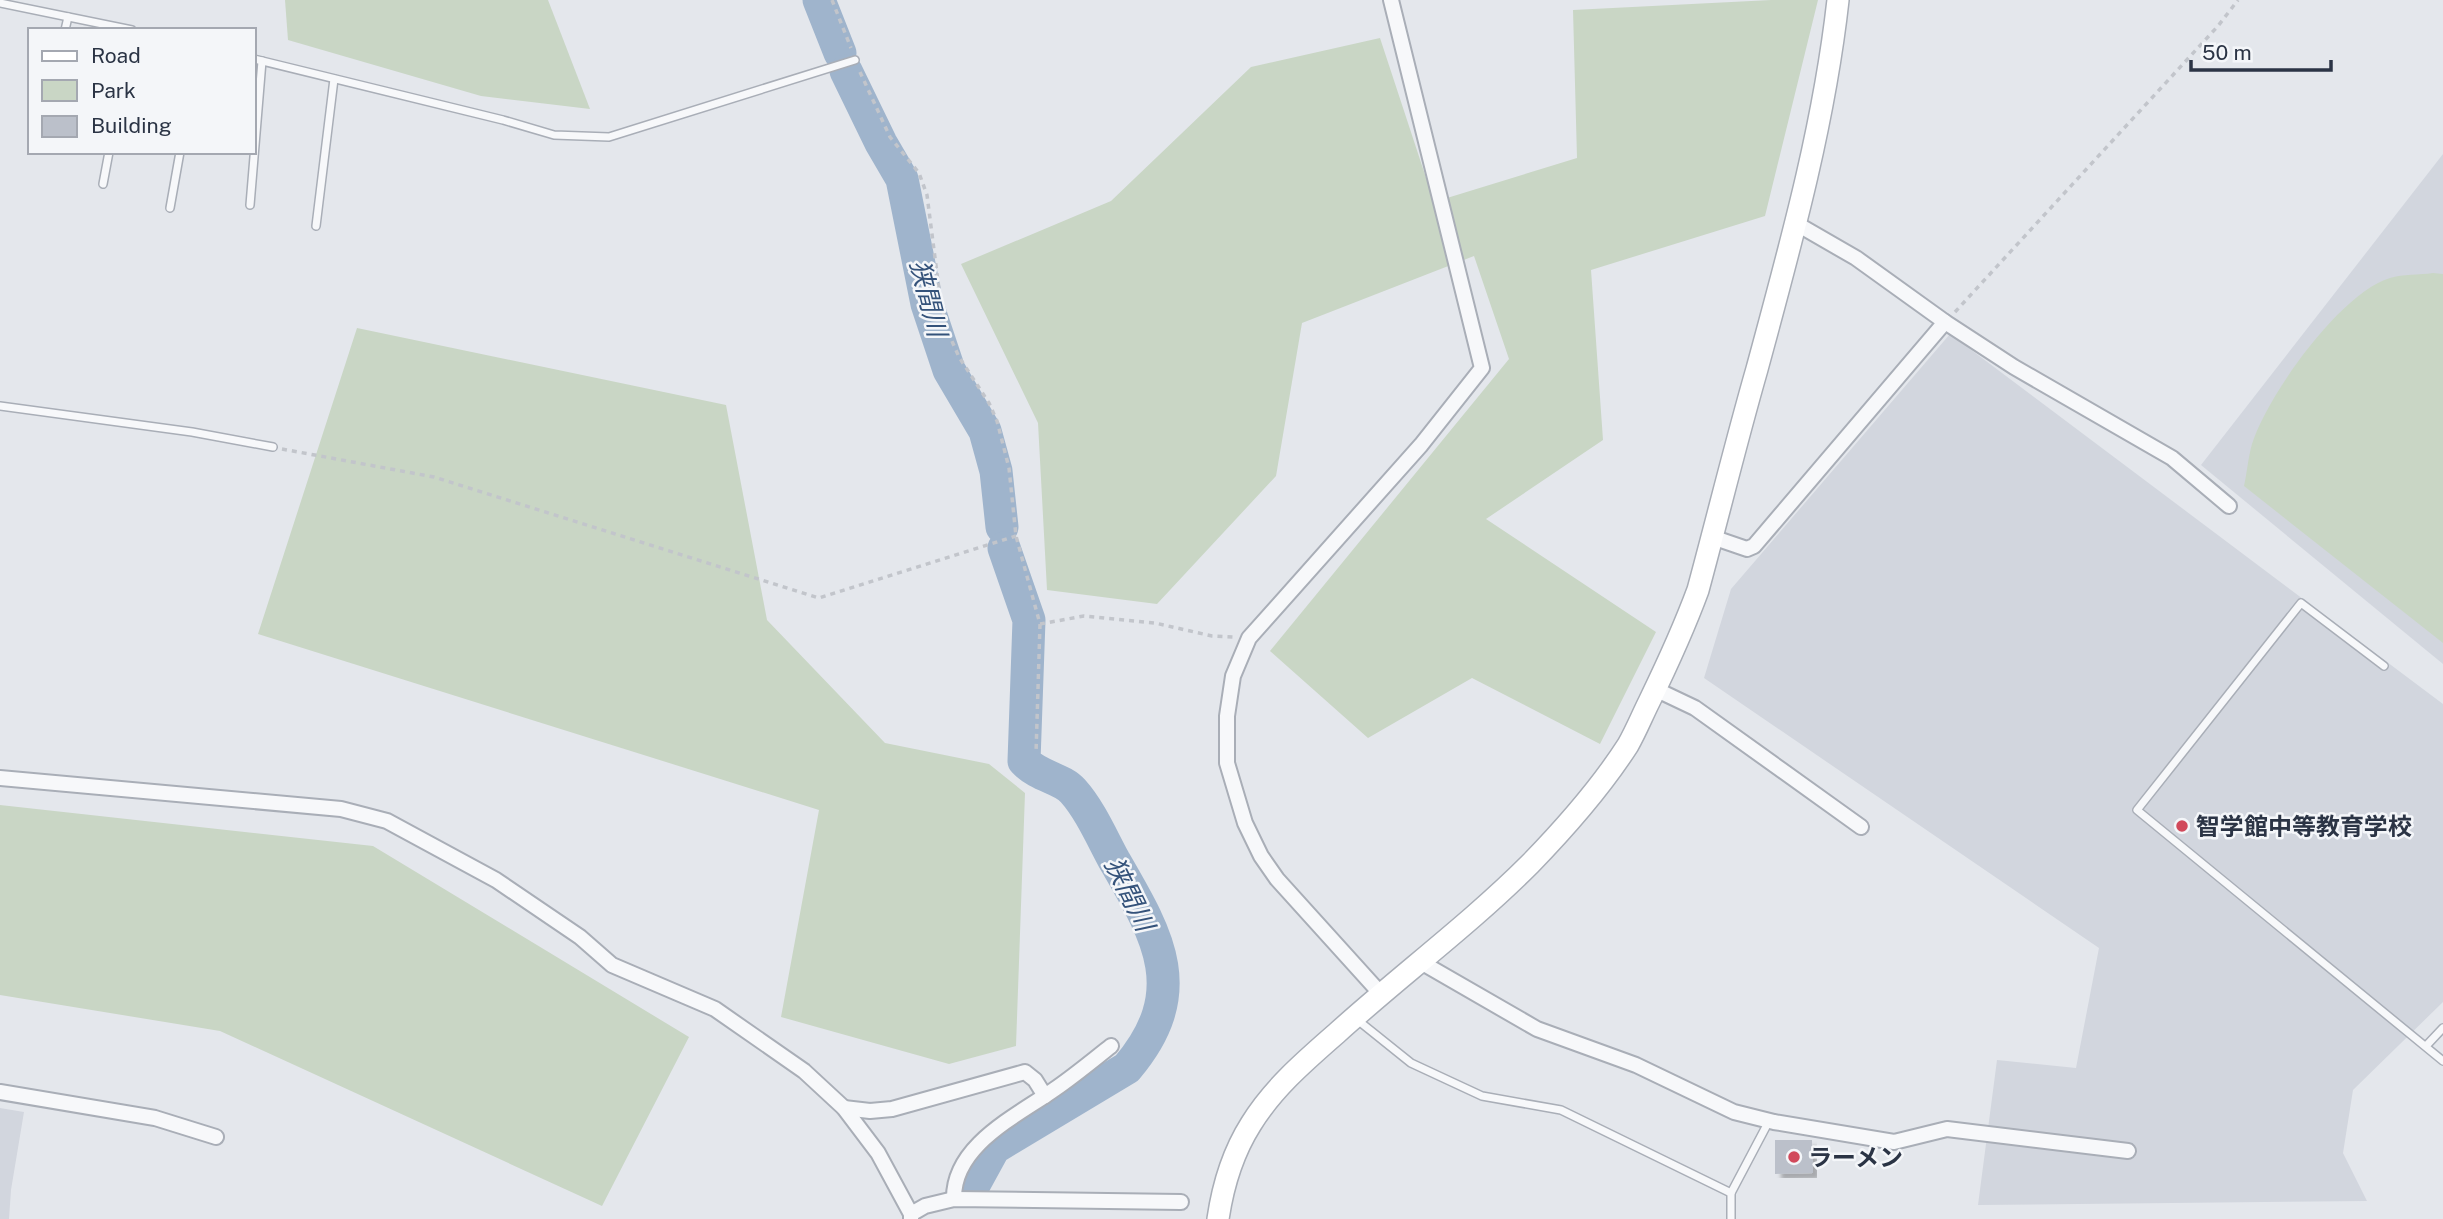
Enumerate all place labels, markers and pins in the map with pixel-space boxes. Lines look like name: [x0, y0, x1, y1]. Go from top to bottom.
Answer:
place label: 智学館中等教育学校: [2196, 812, 2412, 840]
marker: 智学館中等教育学校: [2174, 818, 2190, 834]
place label: ラーメン: [1808, 1143, 1903, 1171]
marker: ラーメン: [1786, 1149, 1802, 1165]

